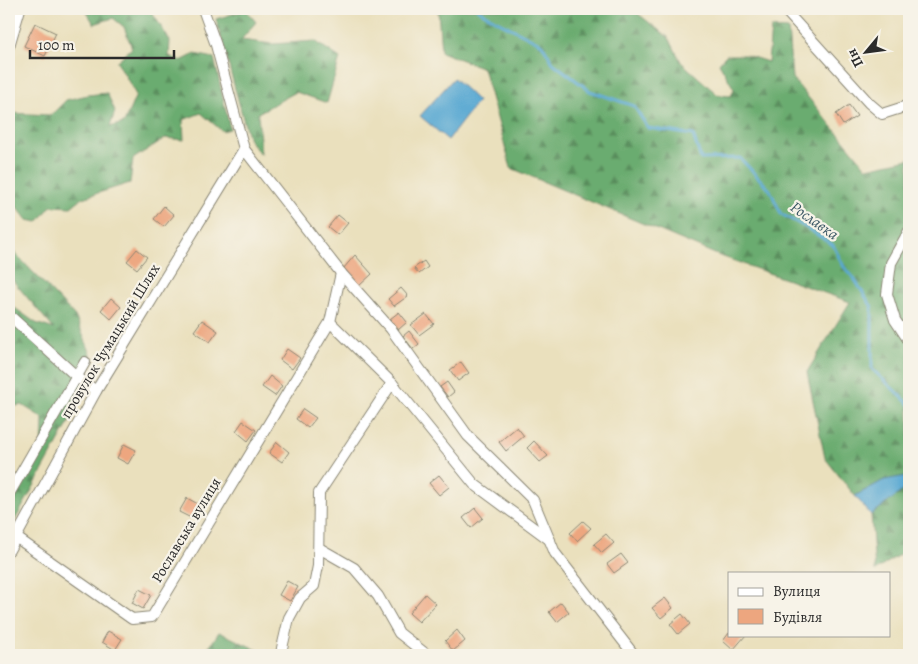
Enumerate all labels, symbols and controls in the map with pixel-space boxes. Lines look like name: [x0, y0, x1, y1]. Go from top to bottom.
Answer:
scale bar: [30, 28, 174, 60]
north arrow: [840, 28, 890, 78]
text: 100 m: [38, 35, 75, 55]
text: Пн: [842, 45, 868, 71]
water label: Рославка: [786, 196, 843, 245]
street label: провулок Чумацький Шлях: [56, 259, 165, 422]
street label: Рославська вулиця: [147, 474, 225, 586]
legend: [728, 572, 890, 636]
text: Вулиця: [773, 581, 820, 601]
text: Будівля: [773, 607, 822, 627]

